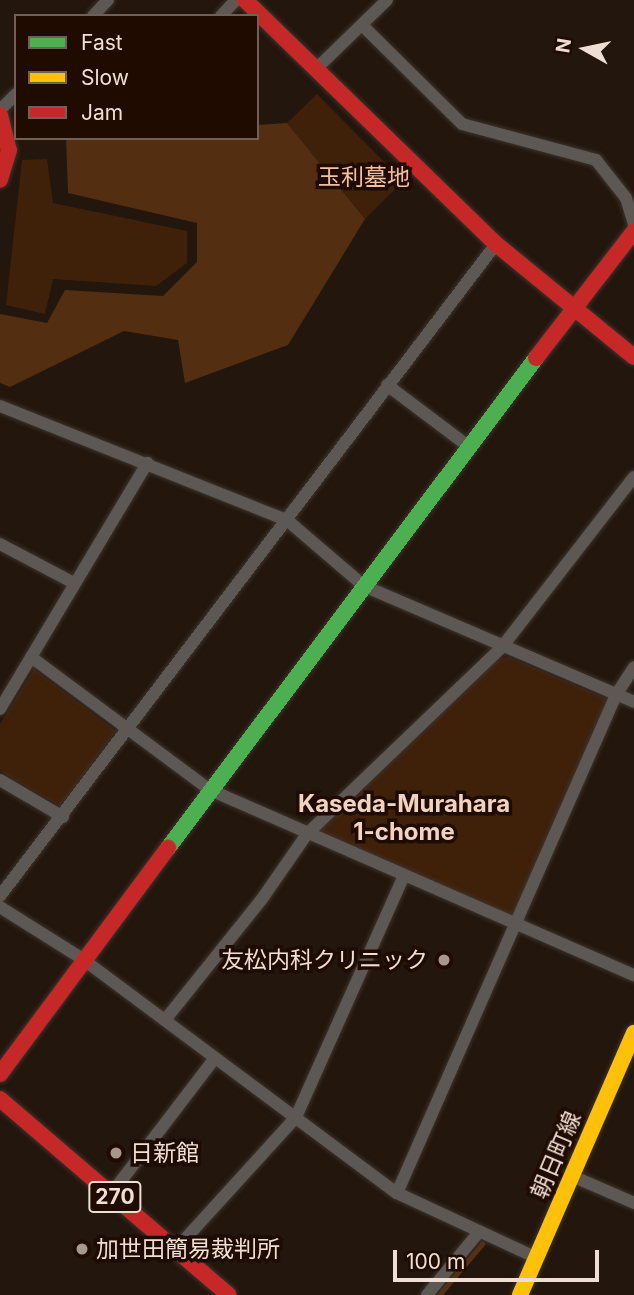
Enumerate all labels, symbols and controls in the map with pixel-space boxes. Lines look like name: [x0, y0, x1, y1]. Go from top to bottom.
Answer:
legend: [14, 14, 259, 140]
north arrow: [550, 14, 620, 84]
text: Fast: [81, 30, 123, 55]
text: N: [551, 37, 576, 55]
text: Slow: [81, 65, 129, 90]
text: Jam: [81, 100, 123, 125]
park label: 玉利墓地: [318, 163, 410, 191]
district label: Kaseda-Murahara 1-chome: [298, 790, 510, 846]
place label: 友松内科クリニック: [221, 946, 428, 974]
marker: 友松内科クリニック: [434, 950, 454, 970]
street label: 朝日町線: [525, 1107, 587, 1203]
place label: 日新館: [130, 1139, 199, 1167]
marker: 日新館: [108, 1145, 124, 1161]
road number: 270: [87, 1180, 143, 1214]
place label: 加世田簡易裁判所: [96, 1235, 280, 1263]
scale bar: [396, 1236, 602, 1280]
marker: 加世田簡易裁判所: [74, 1241, 90, 1257]
text: 100 m: [406, 1249, 465, 1274]

